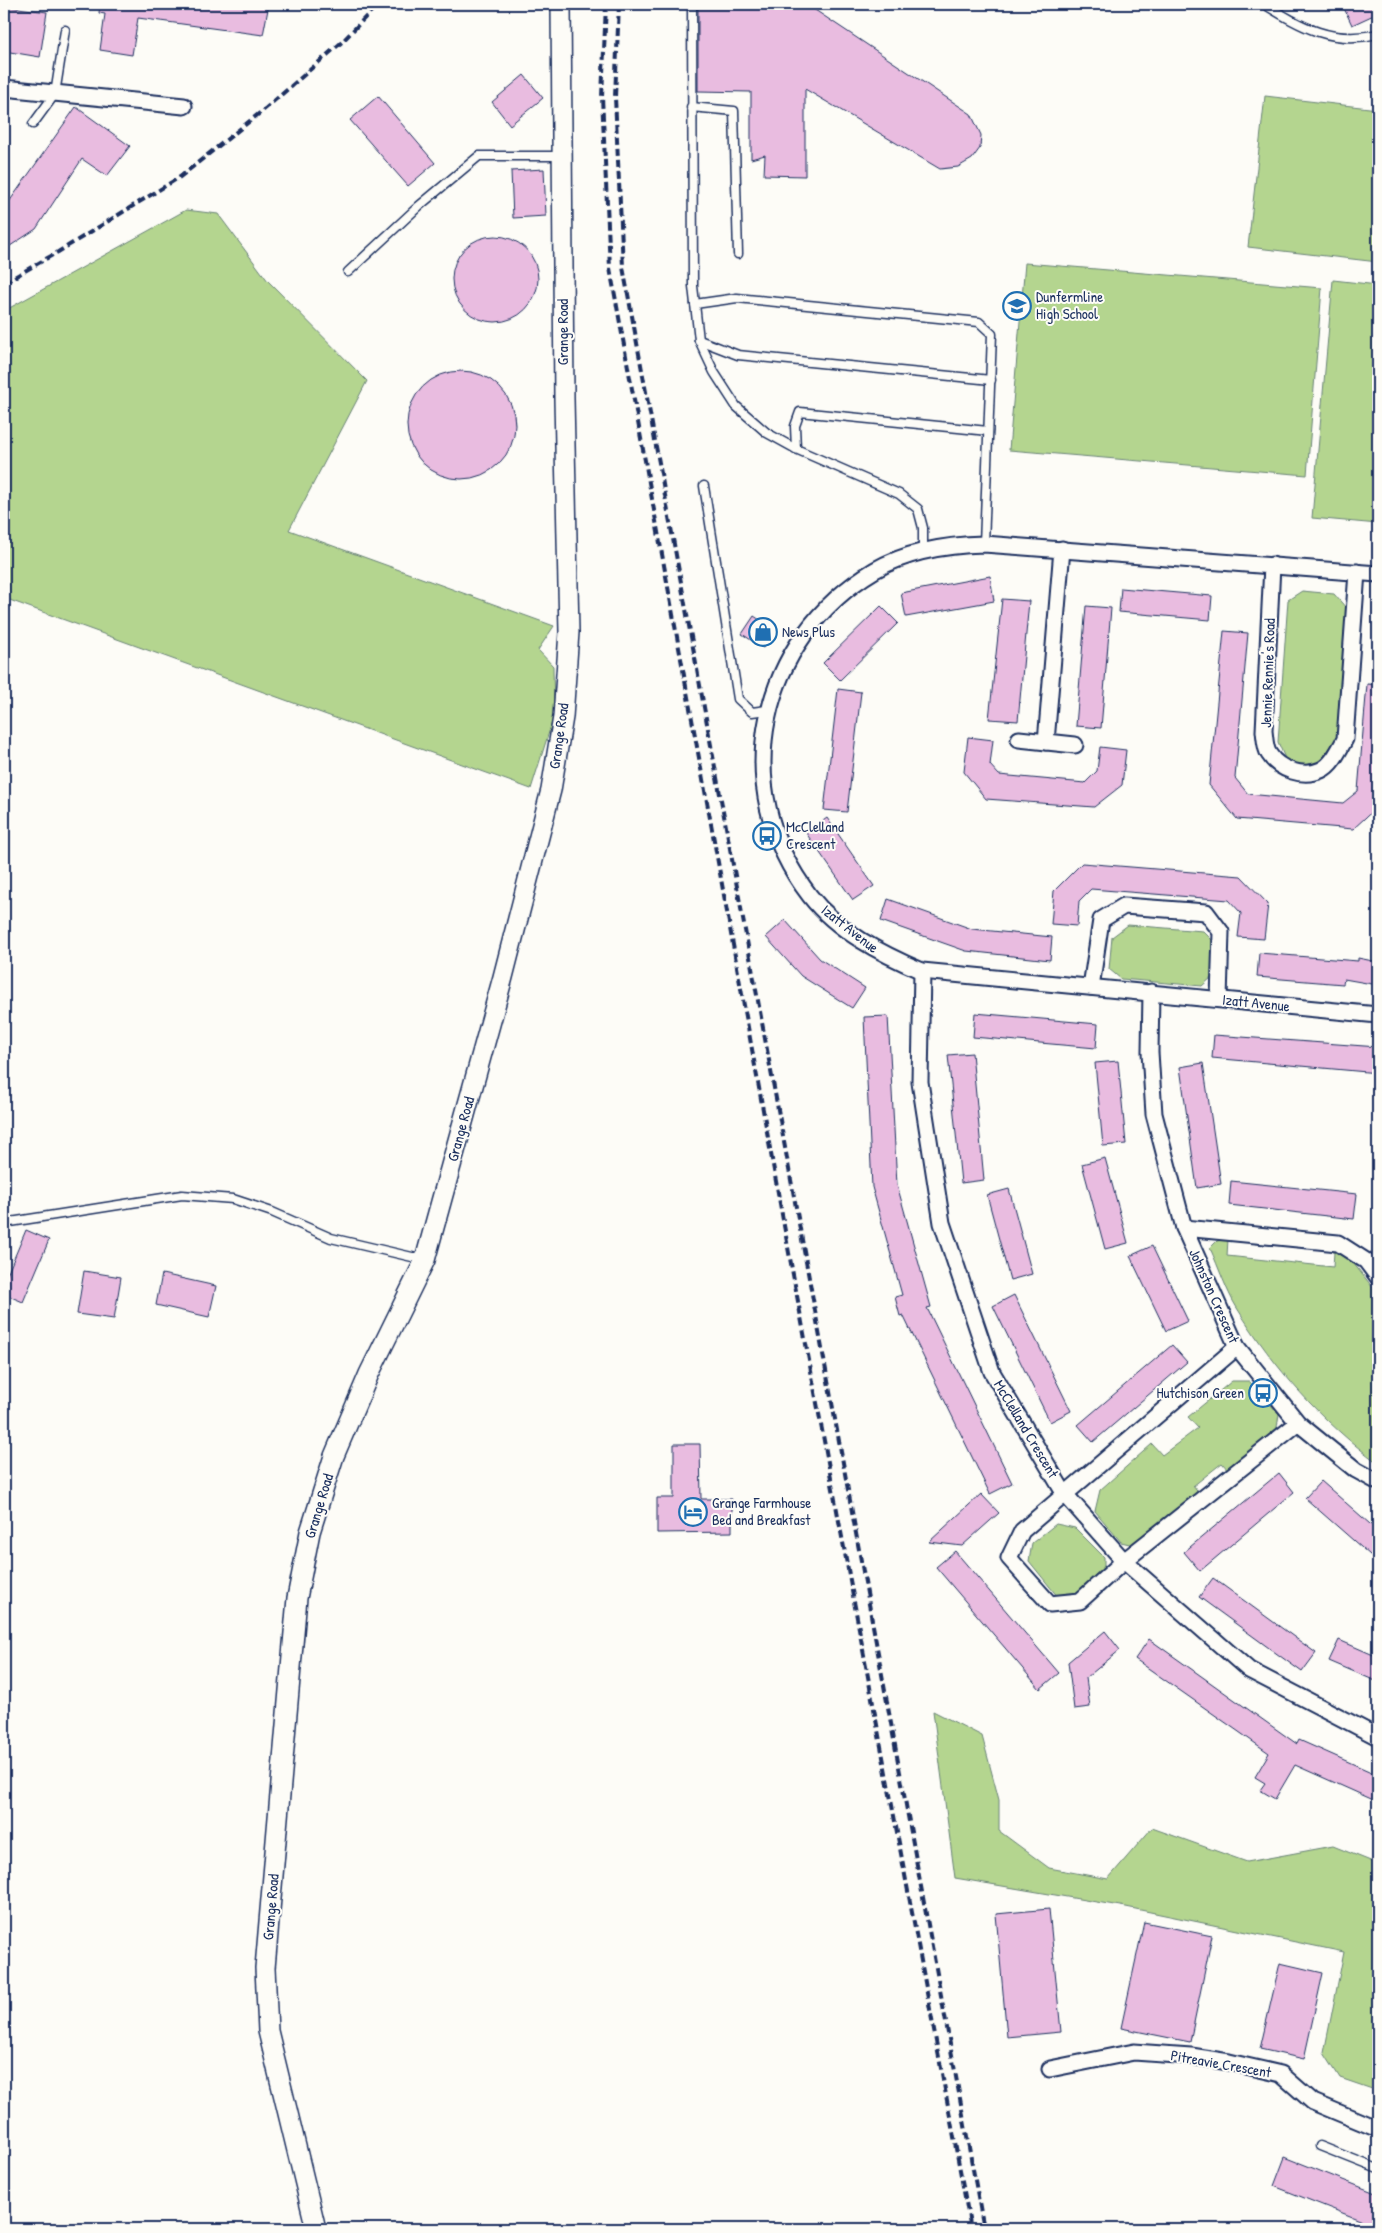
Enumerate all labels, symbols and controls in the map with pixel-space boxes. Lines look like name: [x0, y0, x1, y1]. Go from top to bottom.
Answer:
place label: Dunfermline High School: [1036, 286, 1103, 324]
school or university icon: Dunfermline High School: [1002, 291, 1032, 321]
street label: Grange Road: [552, 299, 573, 365]
shop icon: News Plus: [748, 617, 778, 647]
street label: Jennie Rennie's Road: [1255, 618, 1280, 728]
place label: News Plus: [782, 621, 835, 642]
street label: Grange Road: [543, 701, 574, 770]
place label: McClelland Crescent: [786, 816, 844, 854]
bus stop icon: McClelland Crescent: [752, 821, 782, 851]
street label: Izatt Avenue: [817, 900, 883, 958]
street label: Izatt Avenue: [1221, 989, 1291, 1016]
street label: Grange Road: [442, 1094, 479, 1164]
street label: Johnston Crescent: [1184, 1245, 1245, 1347]
street label: McClelland Crescent: [989, 1376, 1064, 1482]
bus stop icon: Hutchison Green: [1248, 1378, 1278, 1408]
place label: Hutchison Green: [1157, 1382, 1244, 1403]
street label: Grange Road: [299, 1471, 338, 1541]
place label: Grange Farmhouse Bed and Breakfast: [712, 1492, 811, 1530]
hotel icon: Grange Farmhouse Bed and Breakfast: [678, 1497, 708, 1527]
street label: Grange Road: [257, 1873, 284, 1941]
street label: Pitreavie Crescent: [1169, 2044, 1274, 2083]

